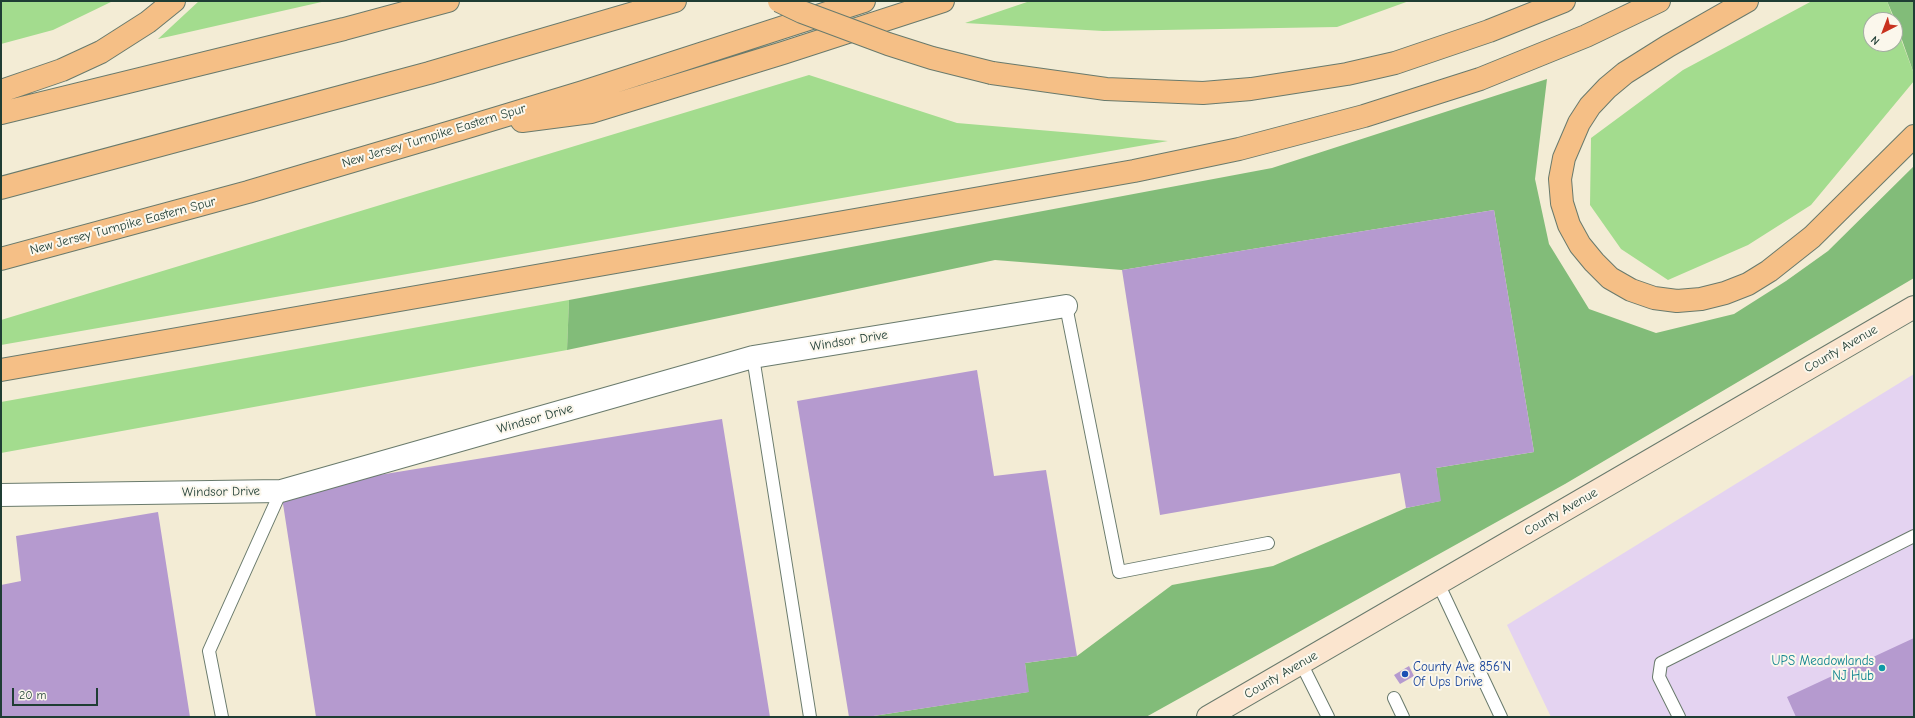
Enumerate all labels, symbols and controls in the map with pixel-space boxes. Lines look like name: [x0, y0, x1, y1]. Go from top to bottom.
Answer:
north arrow: [1863, 12, 1903, 52]
text: N: [1868, 33, 1882, 48]
street label: New Jersey Turnpike Eastern Spur: [340, 101, 528, 171]
street label: New Jersey Turnpike Eastern Spur: [28, 194, 218, 258]
street label: County Avenue: [1802, 322, 1880, 376]
street label: Windsor Drive: [809, 327, 889, 355]
street label: Windsor Drive: [495, 401, 575, 437]
street label: Windsor Drive: [182, 484, 260, 500]
street label: County Avenue: [1522, 485, 1600, 539]
street label: County Avenue: [1242, 648, 1320, 702]
place label: UPS Meadowlands NJ Hub: [1772, 653, 1874, 684]
place label: County Ave 856'N Of Ups Drive: [1413, 659, 1511, 690]
marker: UPS Meadowlands NJ Hub: [1877, 663, 1887, 673]
marker: County Ave 856'N Of Ups Drive: [1400, 669, 1410, 679]
scale bar: [14, 680, 100, 706]
text: 20 m: [19, 688, 47, 702]

